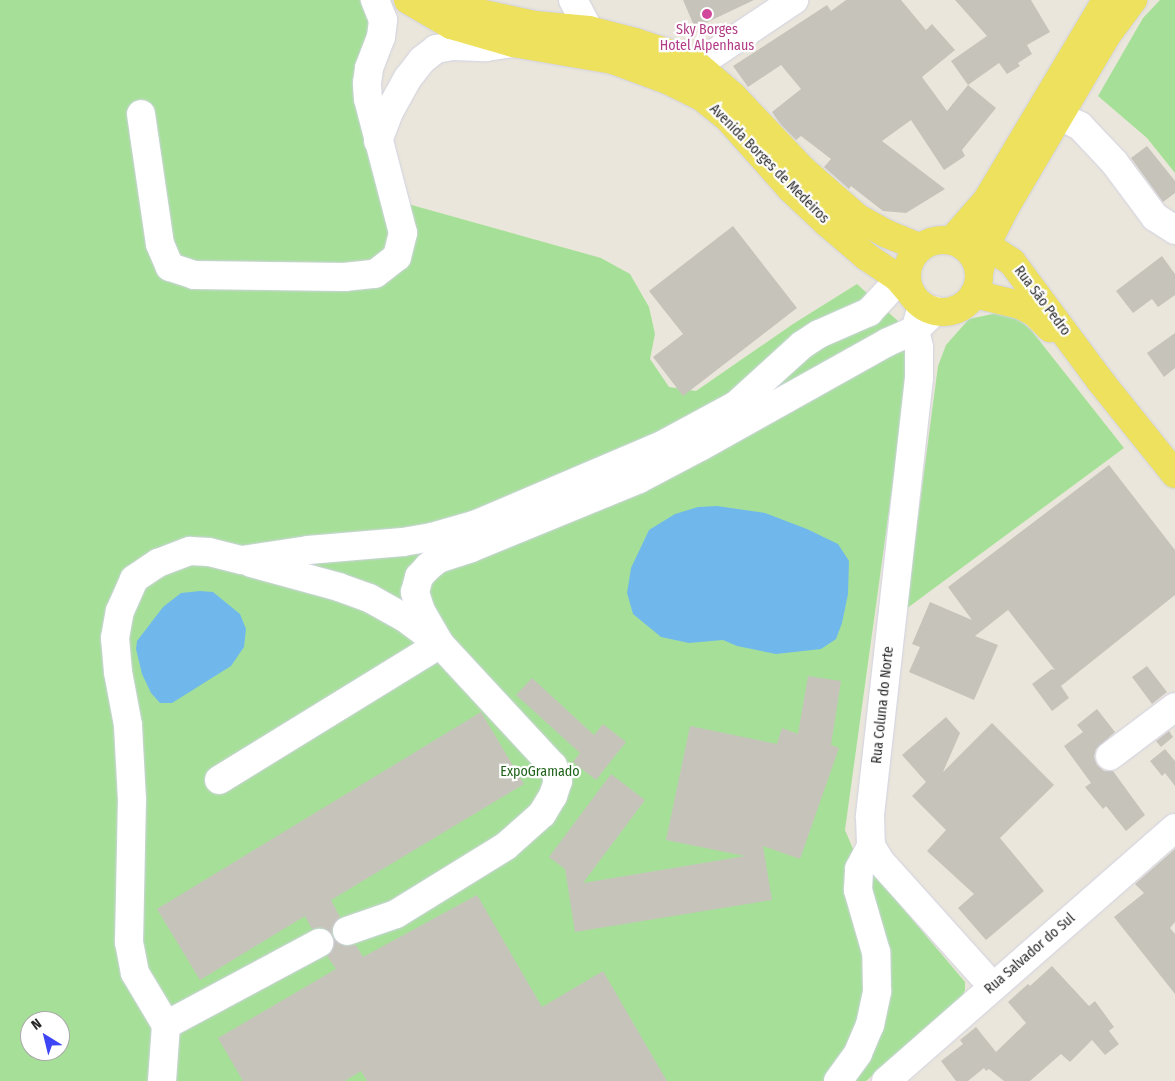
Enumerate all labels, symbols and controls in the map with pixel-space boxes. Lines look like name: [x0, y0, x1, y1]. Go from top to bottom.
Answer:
marker: Sky Borges Hotel Alpenhaus: [701, 8, 713, 20]
place label: Sky Borges Hotel Alpenhaus: [660, 22, 754, 54]
street label: Avenida Borges de Medeiros: [706, 101, 832, 227]
street label: Rua São Pedro: [1010, 263, 1074, 339]
street label: Rua Coluna do Norte: [868, 645, 898, 765]
park label: ExpoGramado: [500, 764, 580, 780]
street label: Rua Salvador do Sul: [981, 910, 1079, 998]
north arrow: [20, 1011, 70, 1061]
text: N: [28, 1015, 45, 1034]

